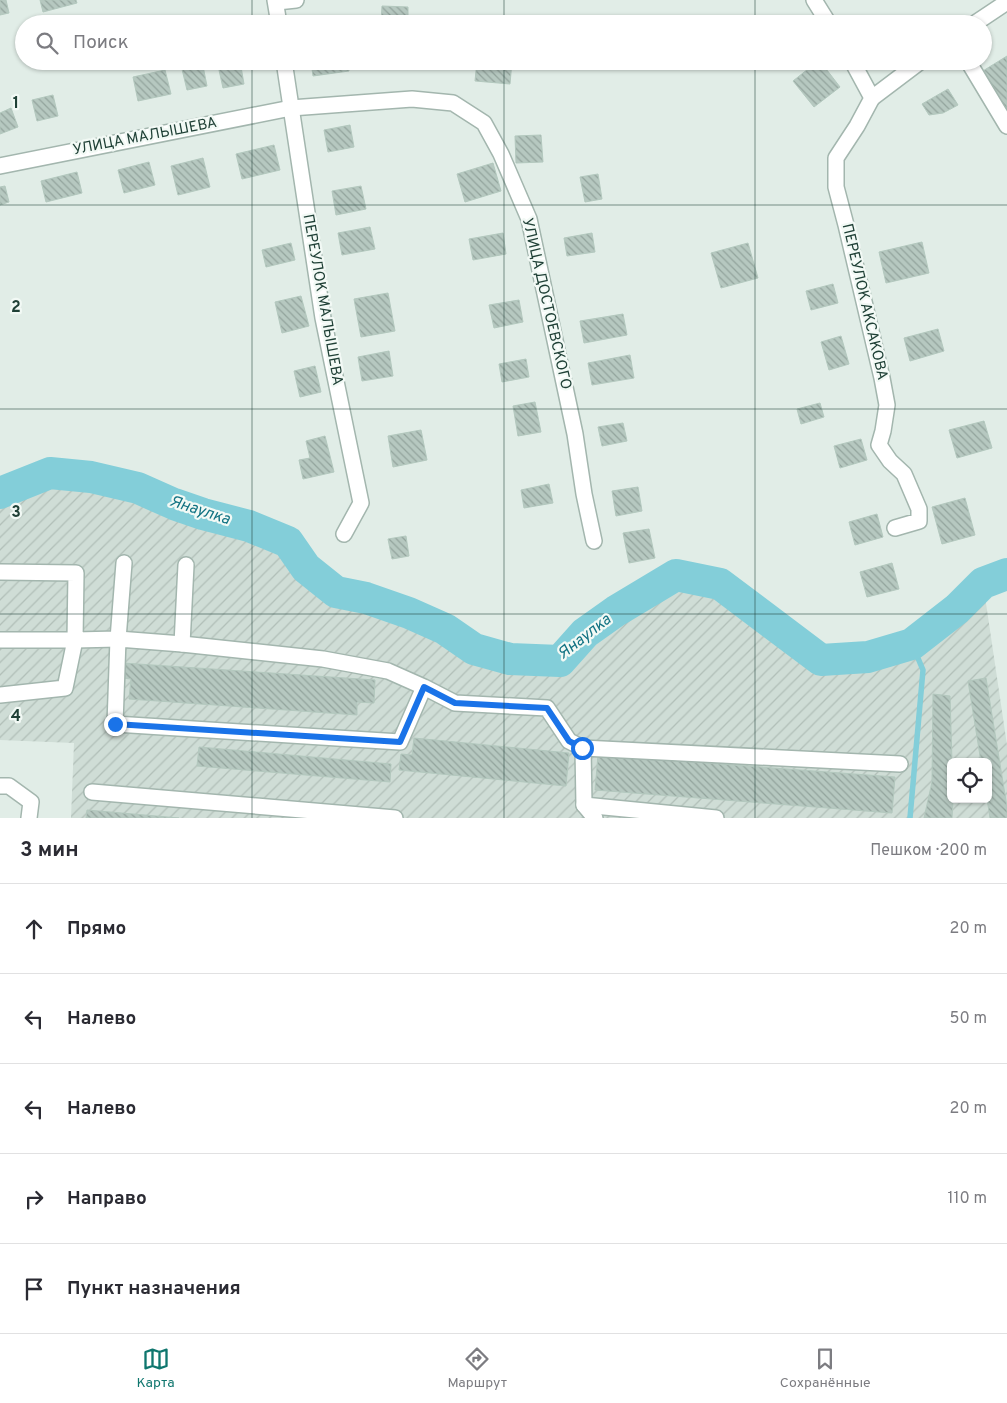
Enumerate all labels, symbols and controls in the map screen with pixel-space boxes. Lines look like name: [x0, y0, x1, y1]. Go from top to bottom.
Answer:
search box: [15, 15, 992, 70]
icon: search: [33, 29, 61, 57]
text: Поиск: [73, 31, 129, 55]
text: 1: [13, 94, 19, 114]
street label: УЛИЦА МАЛЫШЕВА: [71, 114, 219, 160]
street label: ПЕРЕУЛОК МАЛЫШЕВА: [298, 213, 346, 387]
street label: УЛИЦА ДОСТОЕВСКОГО: [517, 216, 575, 392]
street label: ПЕРЕУЛОК АКСАКОВА: [837, 222, 891, 382]
text: 2: [11, 298, 21, 318]
water label: Янаулка: [168, 492, 233, 530]
text: 3: [11, 503, 21, 523]
water label: Янаулка: [554, 610, 616, 664]
text: 4: [11, 707, 21, 727]
route end: [104, 713, 127, 736]
route start: [571, 737, 594, 760]
map controls: [947, 758, 992, 803]
button: locate: [947, 758, 992, 803]
text: 3 мин: [20, 837, 79, 864]
text: Пешком · 200 m: [870, 841, 987, 861]
icon: ahead: [20, 915, 48, 943]
text: Прямо: [67, 917, 126, 941]
text: 20 m: [950, 919, 987, 939]
icon: left: [20, 1005, 48, 1033]
text: Налево: [67, 1007, 136, 1031]
text: 50 m: [950, 1009, 987, 1029]
icon: left: [20, 1095, 48, 1123]
text: Налево: [67, 1097, 136, 1121]
text: 20 m: [950, 1099, 987, 1119]
icon: right: [20, 1185, 48, 1213]
text: Направо: [67, 1187, 147, 1211]
text: 110 m: [947, 1189, 987, 1209]
icon: arrive: [20, 1275, 48, 1303]
text: Пункт назначения: [67, 1277, 241, 1301]
tab: Карта: [136, 1345, 175, 1392]
tab: Маршрут: [447, 1345, 507, 1392]
tab: Сохранённые: [780, 1345, 871, 1392]

